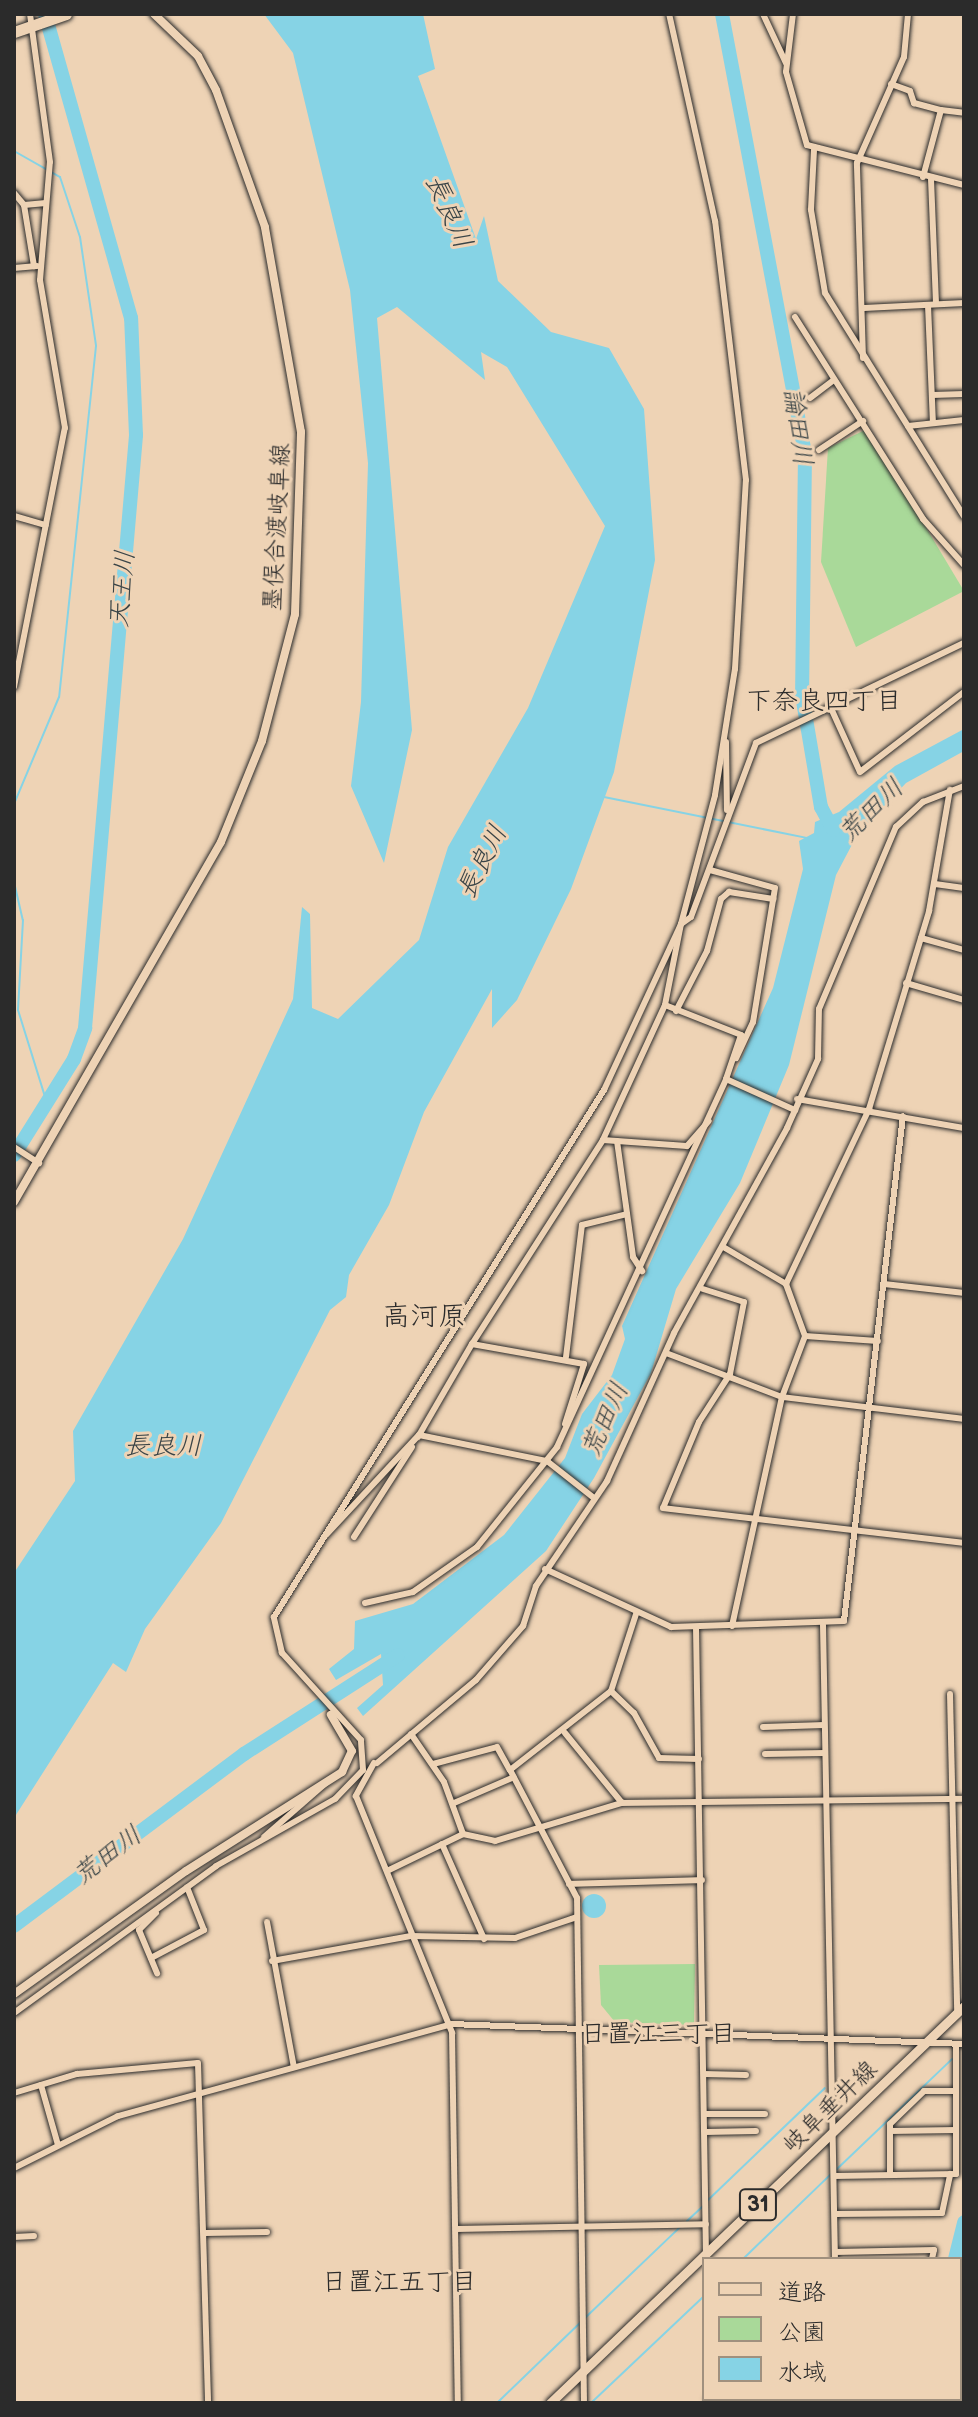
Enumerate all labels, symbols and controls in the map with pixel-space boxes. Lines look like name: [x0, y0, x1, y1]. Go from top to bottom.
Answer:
water label: 長良川: [418, 170, 478, 254]
water label: 論田川: [776, 386, 818, 468]
street label: 墨俣合渡岐阜線: [258, 442, 296, 612]
water label: 天王川: [104, 549, 142, 629]
district label: 下奈良四丁目: [746, 686, 902, 718]
water label: 荒田川: [833, 773, 911, 849]
water label: 長良川: [451, 820, 515, 904]
district label: 高河原: [382, 1300, 466, 1334]
water label: 荒田川: [576, 1378, 636, 1462]
water label: 長良川: [124, 1431, 202, 1463]
water label: 荒田川: [67, 1820, 149, 1892]
district label: 日置江三丁目: [580, 2019, 736, 2051]
street label: 岐阜垂井線: [777, 2055, 883, 2159]
road number: 31: [738, 2187, 778, 2223]
legend: [702, 2257, 962, 2401]
district label: 日置江五丁目: [321, 2267, 477, 2299]
text: 道路: [778, 2278, 826, 2307]
text: 公園: [778, 2318, 826, 2347]
text: 水域: [778, 2358, 826, 2387]

